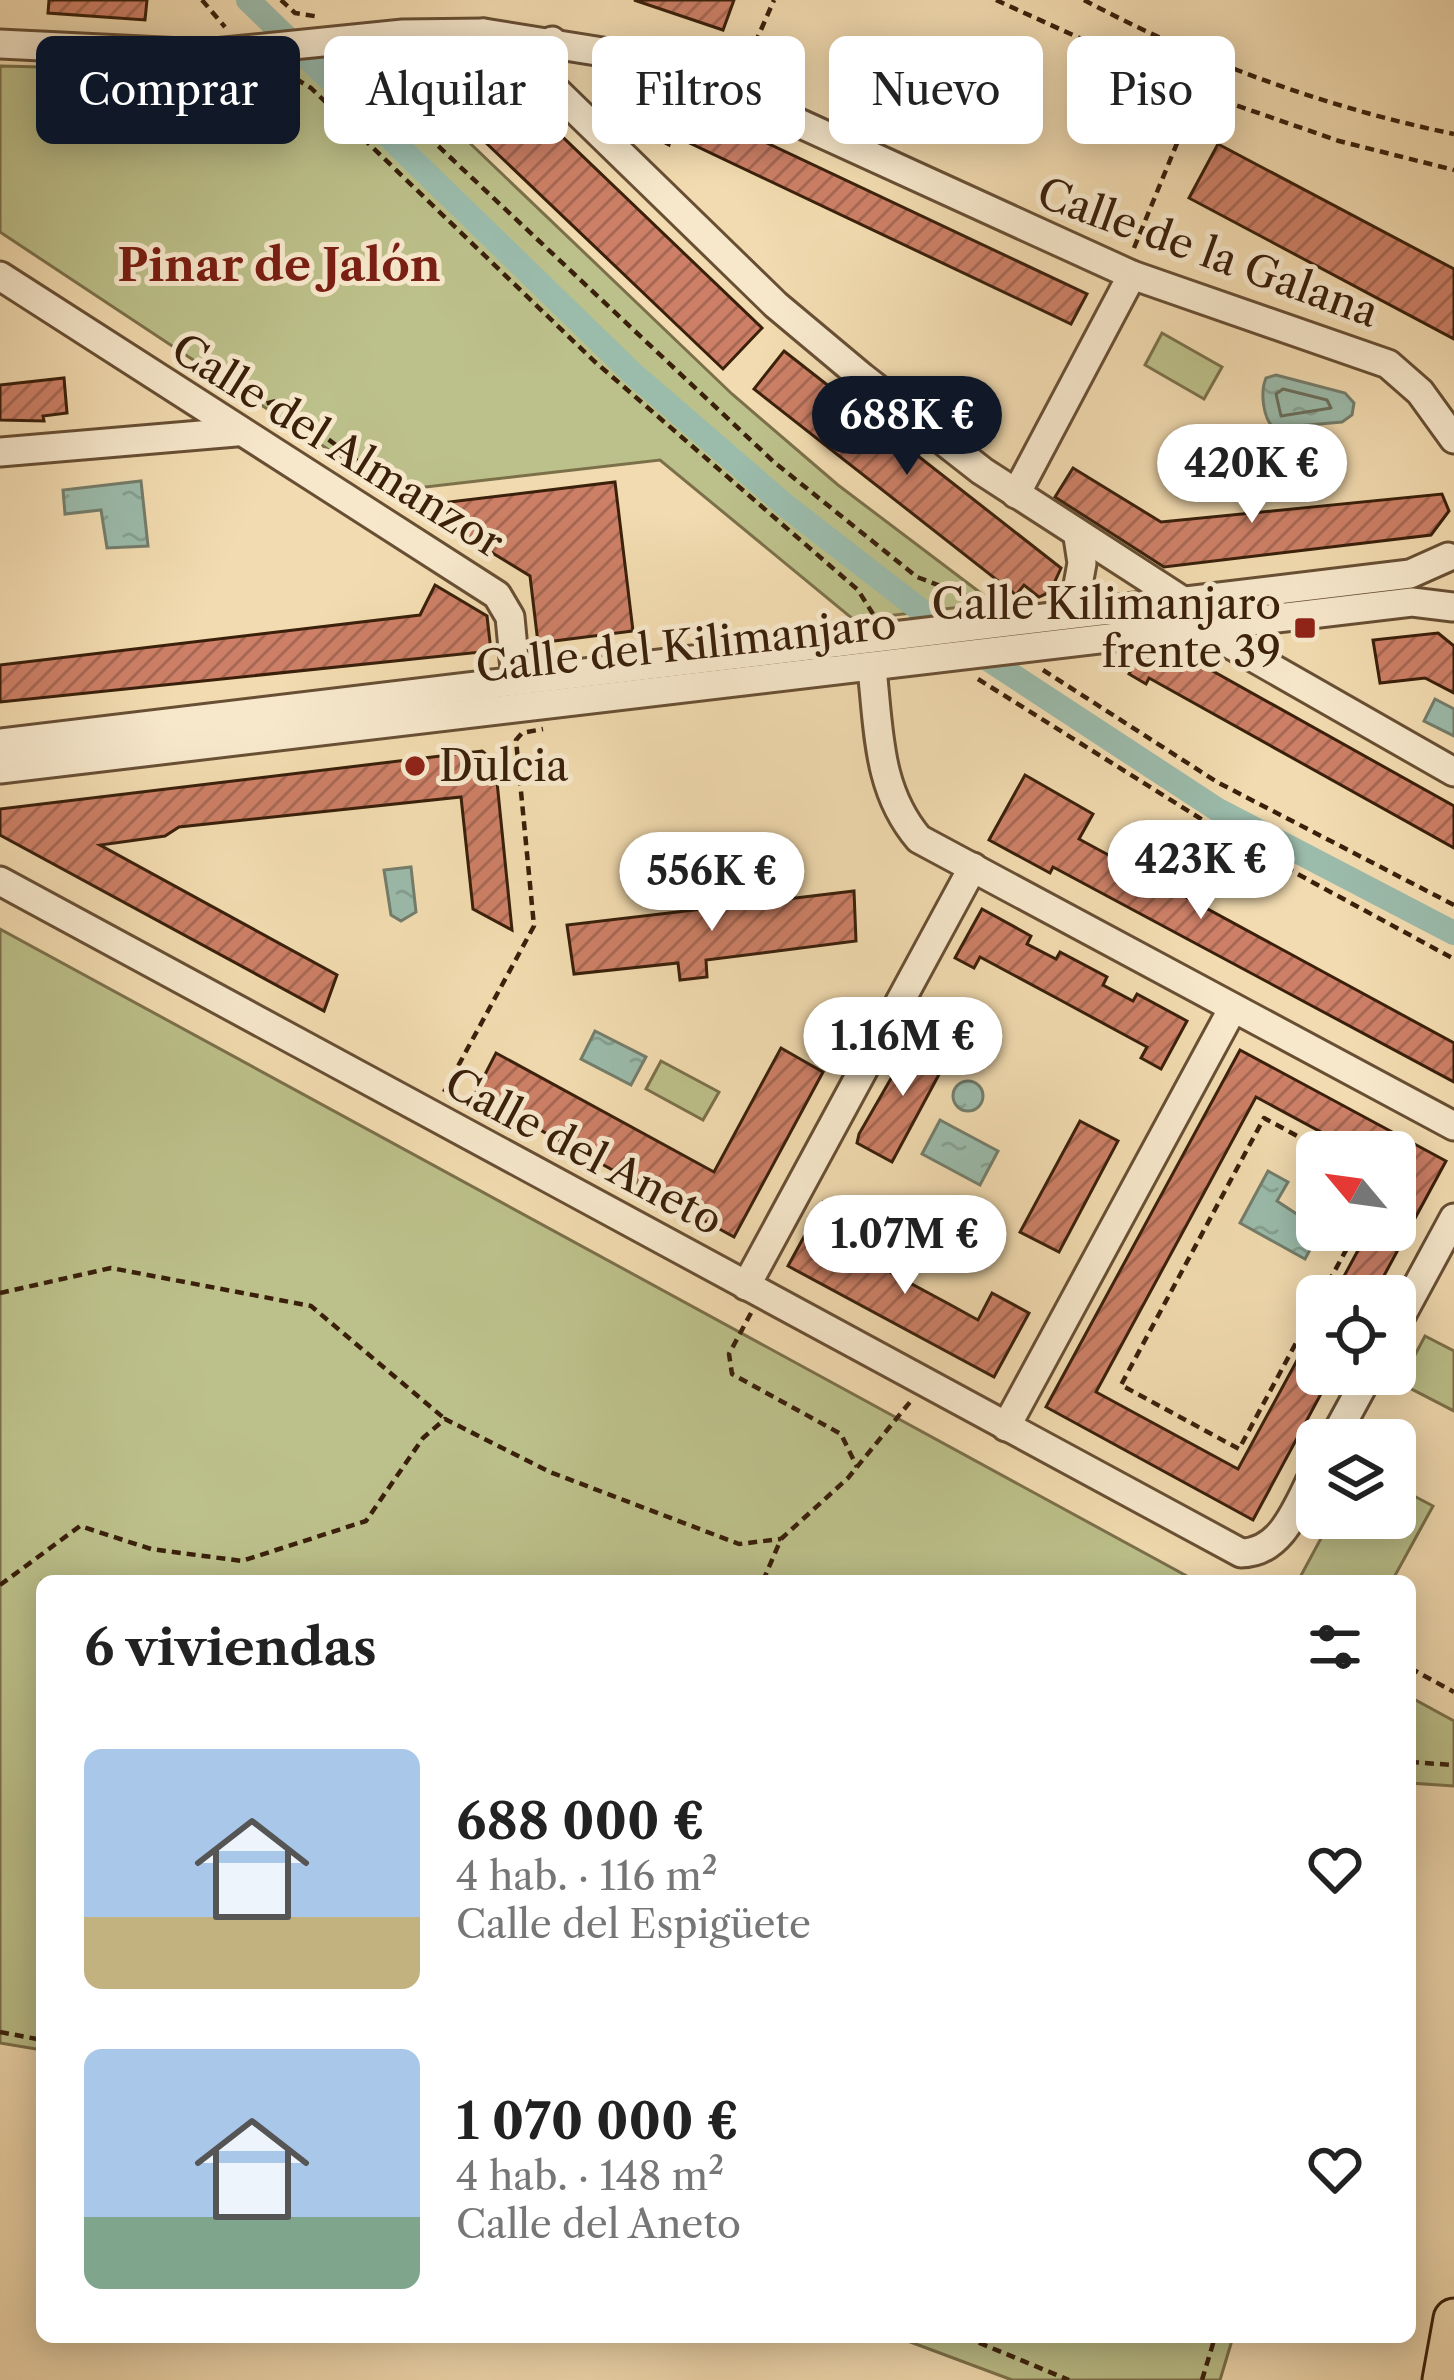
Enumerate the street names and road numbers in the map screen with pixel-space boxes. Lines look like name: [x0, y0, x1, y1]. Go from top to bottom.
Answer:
street label: Calle de la Galana: [1030, 166, 1386, 338]
street label: Calle del Almanzor: [162, 322, 514, 568]
street label: Calle del Kilimanjaro: [473, 597, 899, 693]
street label: Calle del Aneto: [436, 1056, 732, 1246]

